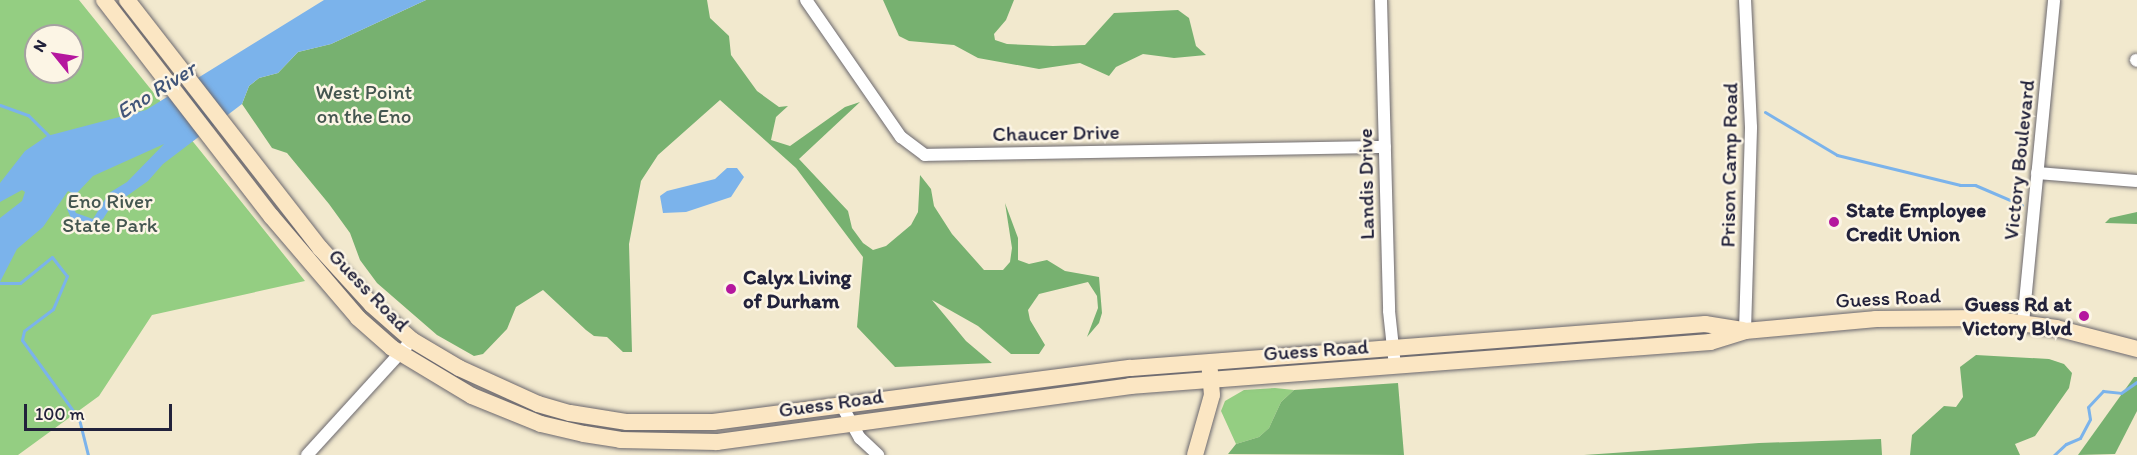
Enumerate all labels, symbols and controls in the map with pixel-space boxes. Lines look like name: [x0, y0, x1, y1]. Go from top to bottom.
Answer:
north arrow: [24, 24, 84, 84]
text: N: [29, 36, 51, 55]
water label: Eno River: [112, 55, 200, 125]
street label: Victory Boulevard: [1998, 78, 2040, 242]
park label: West Point on the Eno: [316, 79, 412, 129]
street label: Prison Camp Road: [1715, 82, 1743, 248]
street label: Chaucer Drive: [992, 119, 1120, 147]
street label: Landis Drive: [1352, 128, 1380, 240]
park label: Eno River State Park: [63, 188, 157, 238]
place label: State Employee Credit Union: [1846, 197, 1985, 247]
marker: State Employee Credit Union: [1827, 215, 1841, 229]
street label: Guess Road: [324, 244, 414, 336]
place label: Calyx Living of Durham: [743, 264, 851, 314]
marker: Calyx Living of Durham: [724, 282, 738, 296]
street label: Guess Road: [1835, 283, 1941, 313]
place label: Guess Rd at Victory Blvd: [1962, 291, 2072, 341]
marker: Guess Rd at Victory Blvd: [2077, 309, 2091, 323]
street label: Guess Road: [1263, 334, 1369, 366]
street label: Guess Road: [777, 383, 885, 423]
scale bar: [27, 392, 176, 430]
text: 100 m: [35, 403, 85, 425]

